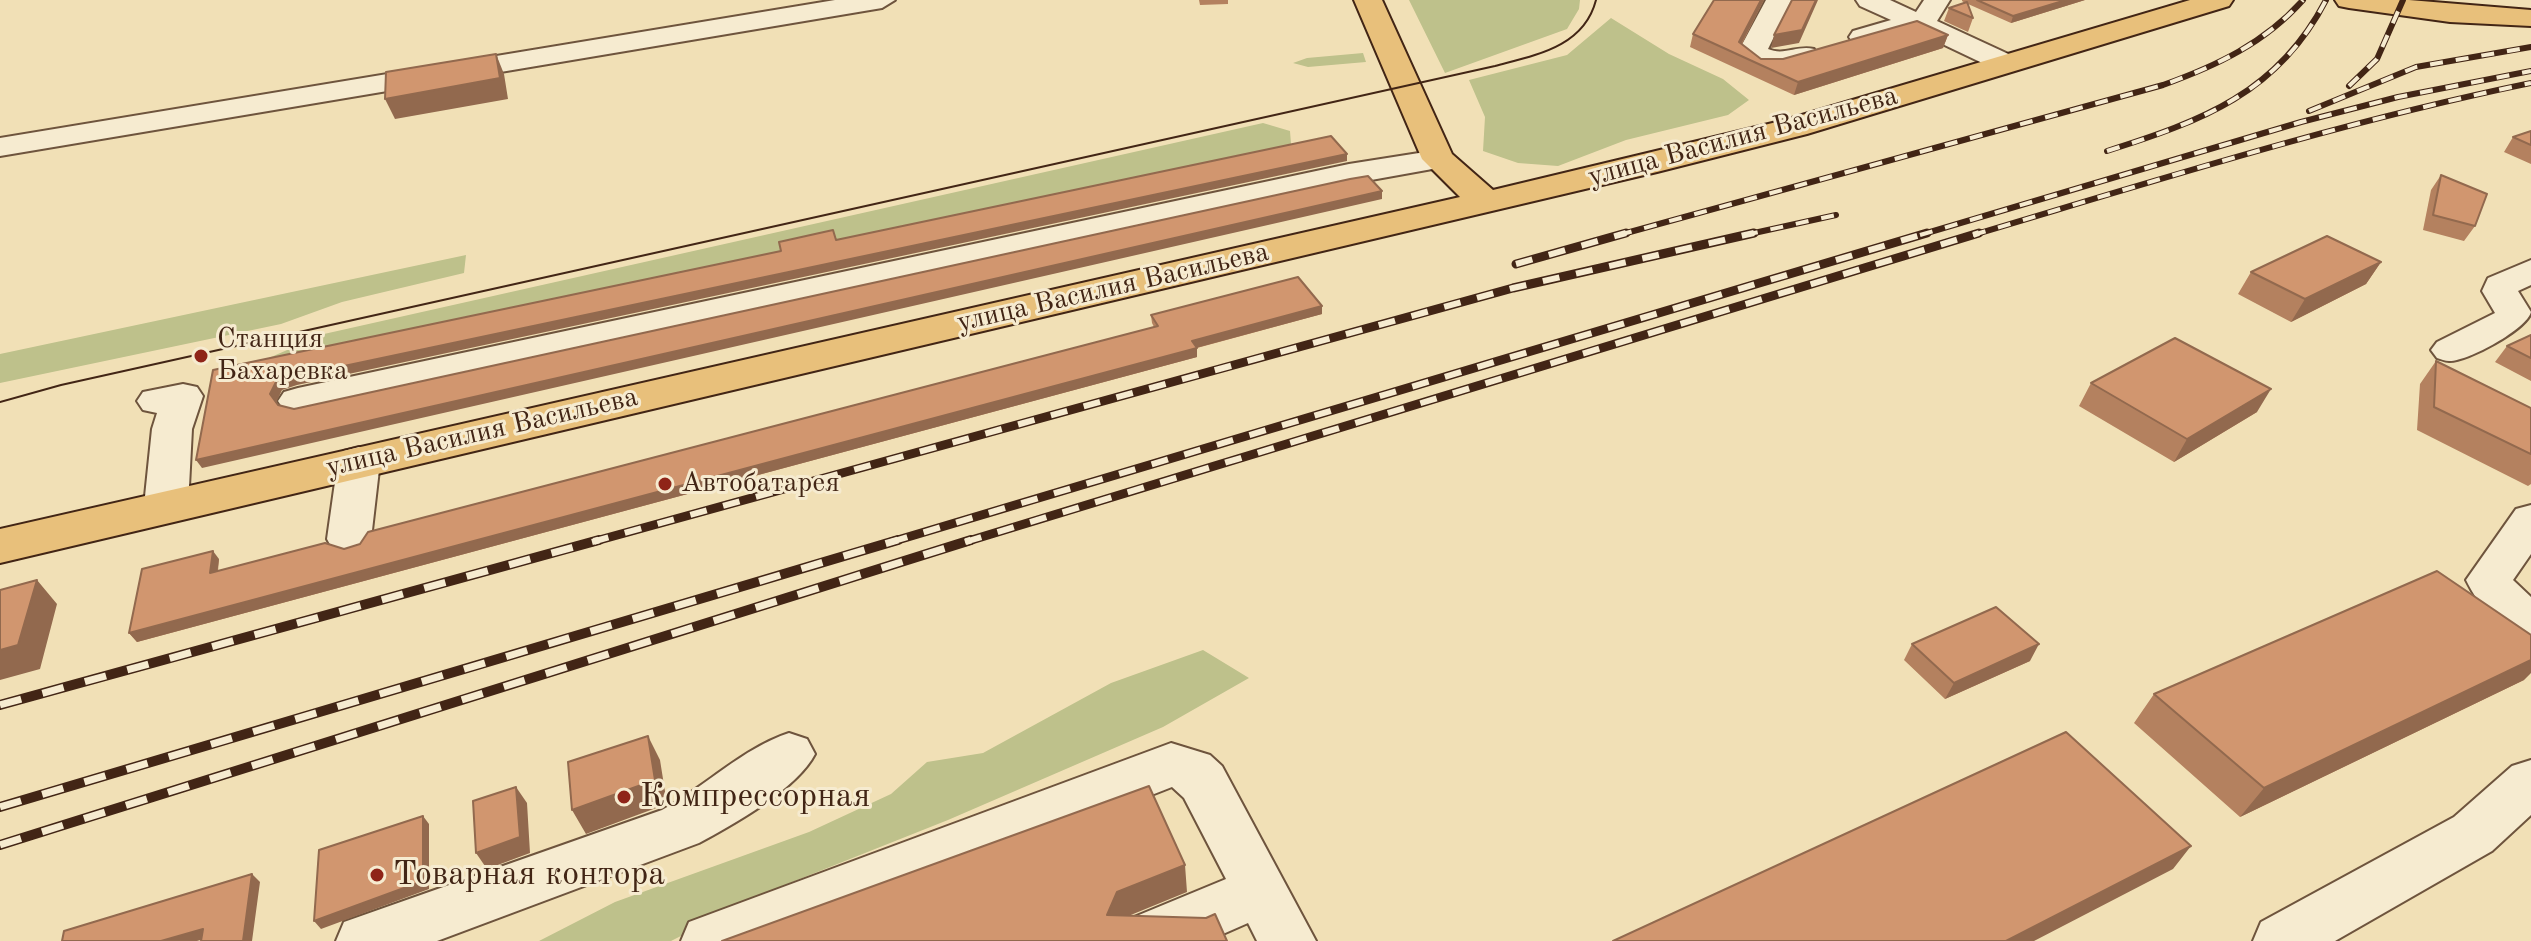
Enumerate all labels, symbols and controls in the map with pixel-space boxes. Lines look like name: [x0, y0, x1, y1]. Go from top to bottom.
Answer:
street label: улица Василия Васильева: [1584, 79, 1902, 195]
street label: улица Василия Васильева: [954, 236, 1272, 340]
place label: Станция Бахаревка: [217, 323, 348, 389]
marker: Станция Бахаревка: [192, 347, 210, 365]
street label: улица Василия Васильева: [323, 381, 641, 485]
place label: Автобатарея: [681, 467, 840, 501]
marker: Автобатарея: [656, 475, 674, 493]
place label: Компрессорная: [640, 777, 870, 817]
marker: Компрессорная: [615, 788, 633, 806]
place label: Товарная контора: [393, 855, 665, 895]
marker: Товарная контора: [368, 866, 386, 884]

